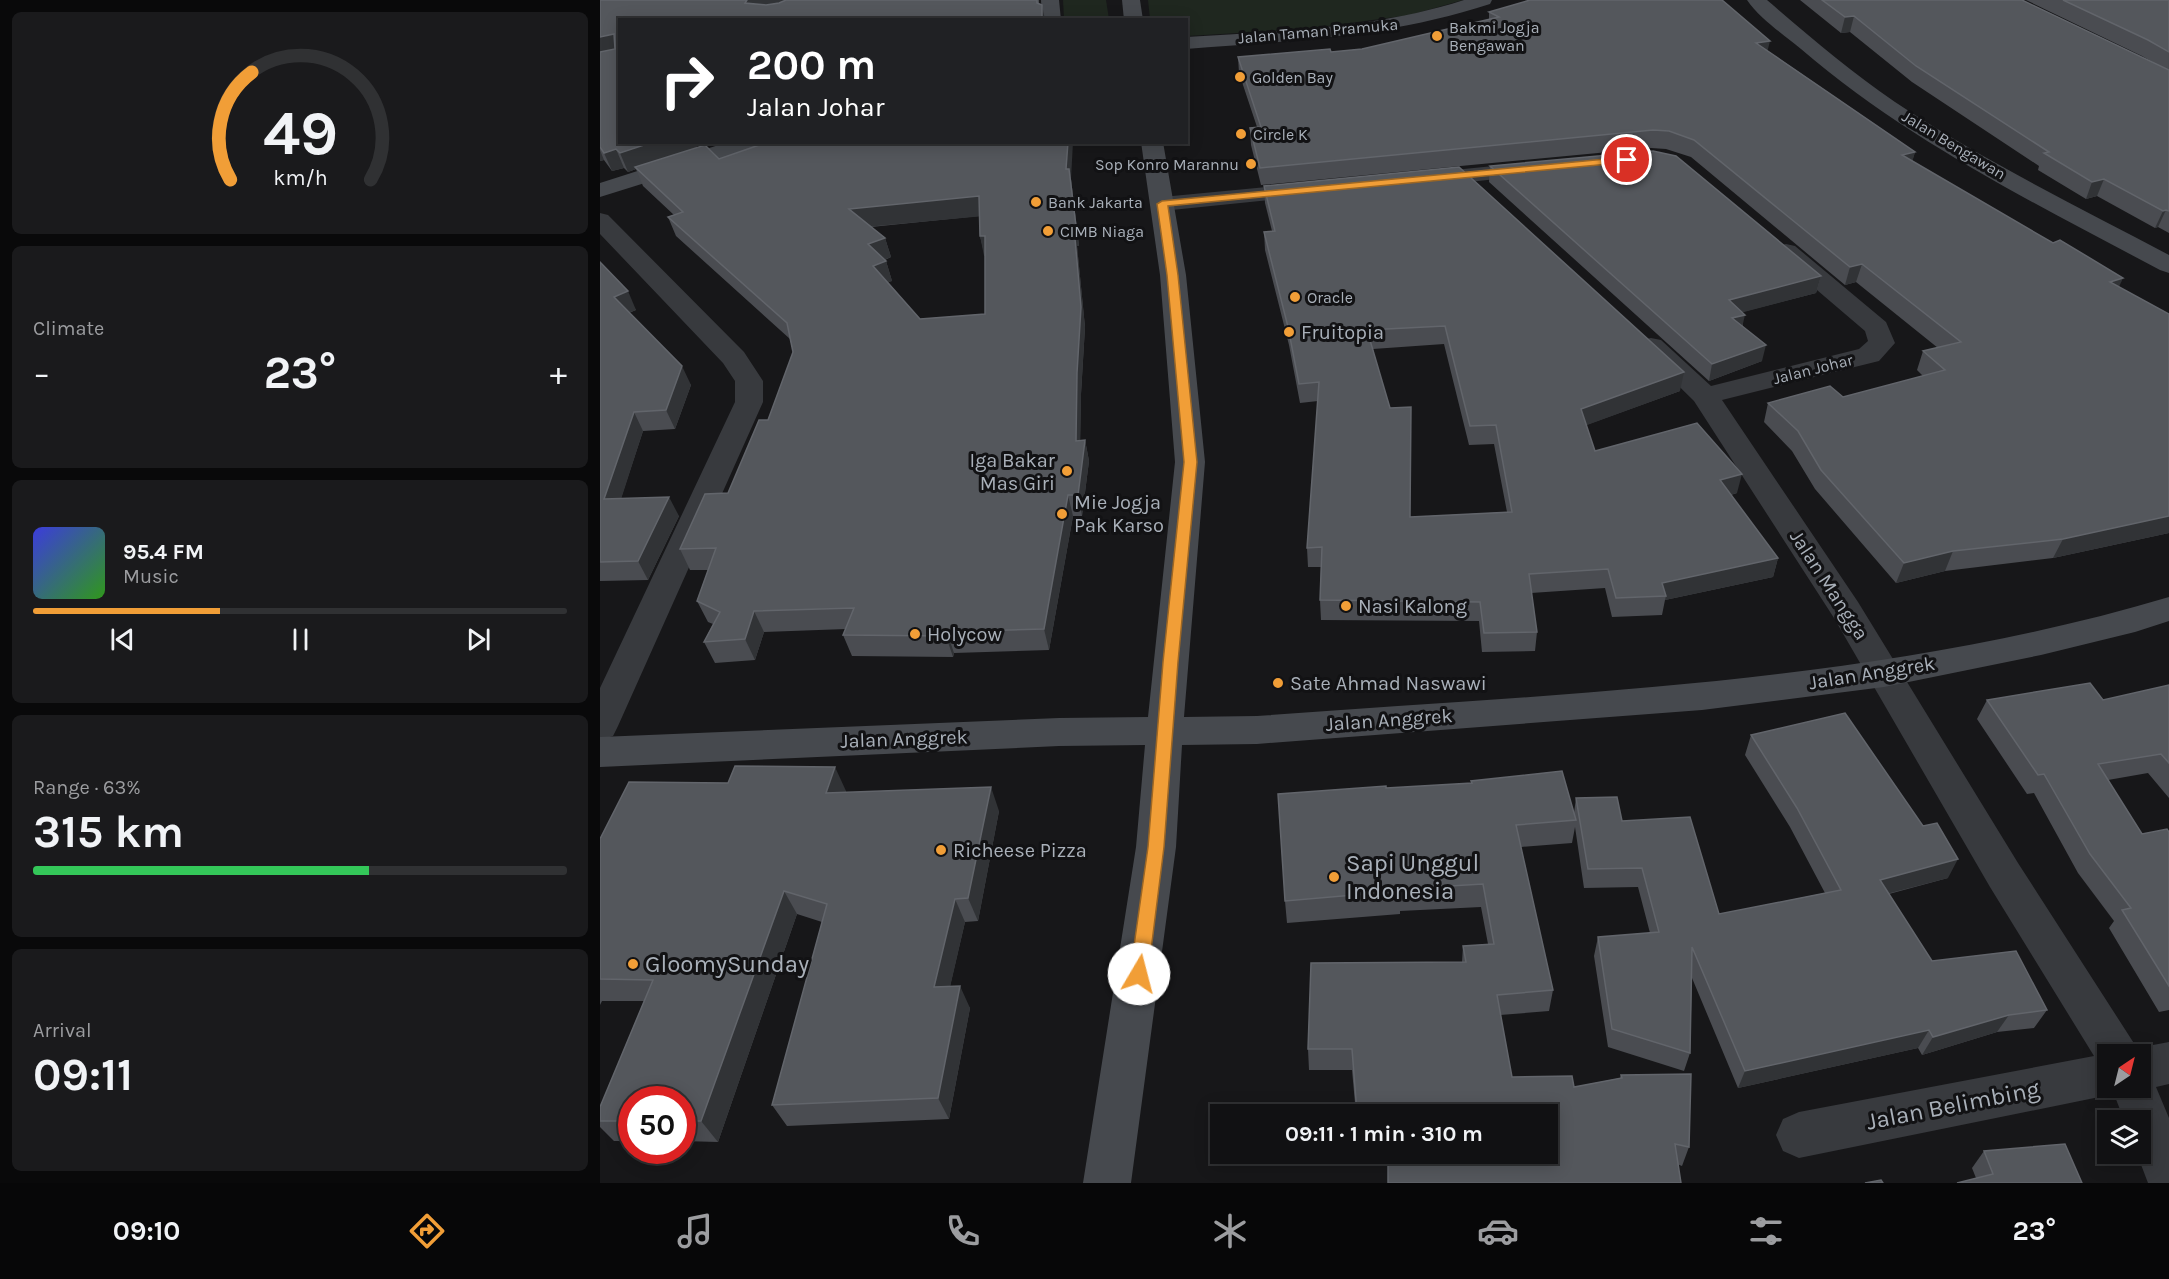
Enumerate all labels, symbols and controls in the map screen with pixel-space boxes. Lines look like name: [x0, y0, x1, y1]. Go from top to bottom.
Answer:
street label: Jalan Taman Pramuka: [1237, 15, 1399, 47]
place label: Bakmi Jogja Bengawan: [1449, 18, 1540, 55]
marker: Bakmi Jogja Bengawan: [1430, 29, 1444, 43]
text: 200 m: [747, 40, 876, 90]
icon: right: [648, 42, 726, 120]
place label: Golden Bay: [1252, 68, 1333, 87]
marker: Golden Bay: [1233, 70, 1247, 84]
text: Jalan Johar: [747, 91, 884, 123]
text: 49: [262, 97, 338, 170]
street label: Jalan Bengawan: [1899, 107, 2009, 183]
place label: Circle K: [1253, 125, 1308, 144]
marker: Circle K: [1234, 127, 1248, 141]
pin: [1601, 134, 1652, 185]
icon: arrive: [1610, 143, 1643, 176]
place label: Sop Konro Marannu: [1095, 155, 1239, 174]
marker: Sop Konro Marannu: [1244, 157, 1258, 171]
text: km/h: [273, 165, 327, 190]
place label: Bank Jakarta: [1048, 193, 1143, 212]
marker: Bank Jakarta: [1029, 195, 1043, 209]
place label: CIMB Niaga: [1060, 222, 1144, 241]
marker: CIMB Niaga: [1041, 224, 1055, 238]
place label: Oracle: [1307, 288, 1353, 307]
marker: Oracle: [1288, 290, 1302, 304]
text: Climate: [33, 317, 104, 340]
place label: Fruitopia: [1301, 321, 1384, 344]
marker: Fruitopia: [1282, 325, 1296, 339]
text: 23°: [264, 347, 336, 399]
street label: Jalan Johar: [1771, 350, 1855, 388]
text: −: [33, 354, 50, 392]
text: +: [550, 354, 567, 392]
place label: Iga Bakar Mas Giri: [969, 449, 1056, 495]
marker: Iga Bakar Mas Giri: [1060, 464, 1074, 478]
place label: Mie Jogja Pak Karso: [1074, 491, 1164, 537]
marker: Mie Jogja Pak Karso: [1055, 507, 1069, 521]
street label: Jalan Mangga: [1785, 526, 1873, 644]
text: 95.4 FM: [123, 539, 204, 565]
text: Music: [123, 565, 179, 588]
place label: Nasi Kalong: [1358, 595, 1467, 618]
marker: Nasi Kalong: [1339, 599, 1353, 613]
icon: previous: [106, 623, 139, 656]
icon: pause: [284, 623, 317, 656]
icon: next: [462, 623, 495, 656]
place label: Holycow: [927, 623, 1002, 646]
marker: Holycow: [908, 627, 922, 641]
street label: Jalan Anggrek: [1807, 652, 1937, 694]
place label: Sate Ahmad Naswawi: [1290, 672, 1487, 695]
marker: Sate Ahmad Naswawi: [1271, 676, 1285, 690]
street label: Jalan Anggrek: [1325, 704, 1453, 736]
street label: Jalan Anggrek: [840, 725, 968, 753]
text: Range · 63%: [33, 776, 141, 799]
text: 315 km: [33, 806, 184, 858]
place label: Richeese Pizza: [953, 839, 1087, 862]
marker: Richeese Pizza: [934, 843, 948, 857]
place label: Sapi Unggul Indonesia: [1346, 849, 1479, 905]
marker: Sapi Unggul Indonesia: [1327, 870, 1341, 884]
position arrow: [1107, 942, 1171, 1006]
place label: GloomySunday: [645, 950, 809, 978]
marker: GloomySunday: [626, 957, 640, 971]
text: Arrival: [33, 1019, 92, 1042]
north arrow: [2097, 1044, 2151, 1098]
map controls: [2097, 1044, 2151, 1164]
text: 09:11: [33, 1049, 133, 1101]
street label: Jalan Belimbing: [1864, 1074, 2042, 1136]
speed limit sign: 50: [618, 1086, 696, 1164]
button: layers: [2097, 1110, 2151, 1164]
text: 09:11 · 1 min · 310 m: [1285, 1121, 1483, 1147]
icon: directions: [406, 1210, 448, 1252]
icon: music: [674, 1210, 716, 1252]
icon: phone: [942, 1210, 984, 1252]
icon: climate: [1209, 1210, 1251, 1252]
icon: car: [1477, 1210, 1519, 1252]
icon: filters: [1745, 1210, 1787, 1252]
text: 09:10: [113, 1215, 180, 1247]
text: 23°: [2012, 1215, 2056, 1247]

